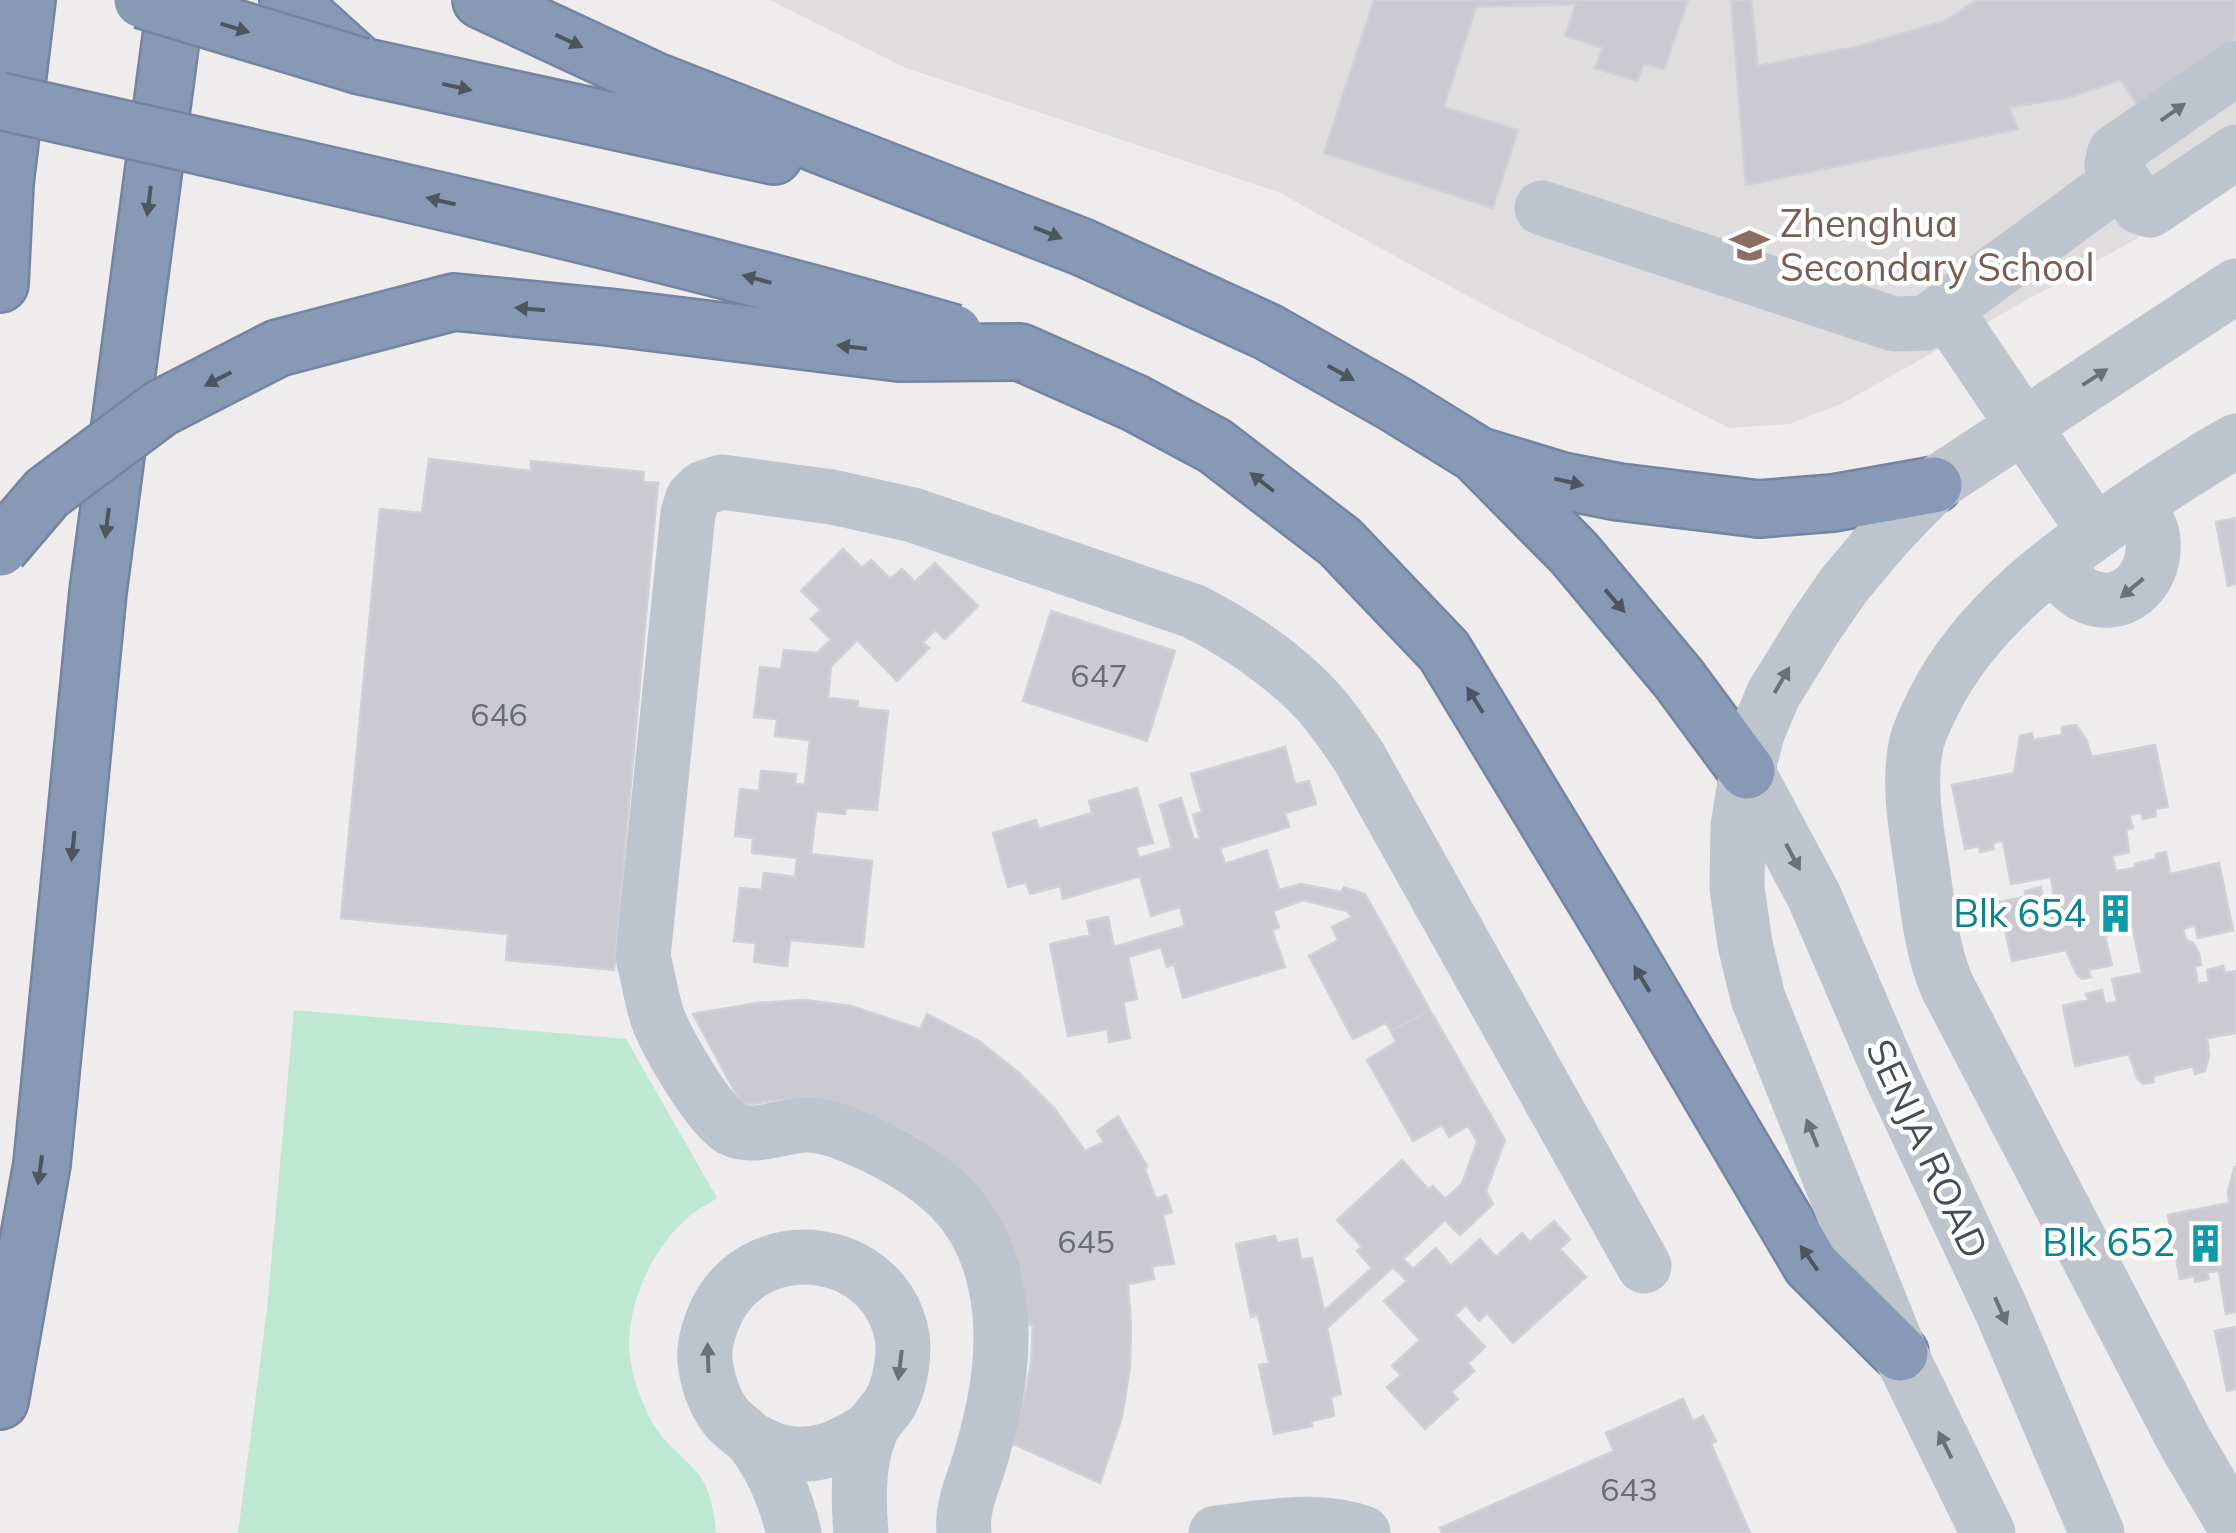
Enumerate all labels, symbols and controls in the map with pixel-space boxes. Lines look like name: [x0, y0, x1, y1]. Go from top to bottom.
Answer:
one-way arrow: [220, 21, 251, 36]
one-way arrow: [555, 33, 584, 50]
one-way arrow: [441, 79, 472, 95]
one-way arrow: [2159, 103, 2186, 122]
one-way arrow: [141, 185, 157, 217]
one-way arrow: [425, 193, 456, 208]
place label: Zhenghua Secondary School: [1780, 199, 2095, 291]
school or university icon: Zhenghua Secondary School: [1729, 225, 1771, 267]
one-way arrow: [1034, 226, 1064, 242]
one-way arrow: [741, 271, 772, 287]
one-way arrow: [513, 301, 545, 317]
one-way arrow: [836, 339, 868, 355]
one-way arrow: [1327, 364, 1355, 382]
one-way arrow: [2082, 369, 2109, 387]
one-way arrow: [204, 370, 233, 387]
one-way arrow: [1250, 472, 1276, 493]
one-way arrow: [1554, 475, 1585, 490]
one-way arrow: [99, 508, 115, 539]
one-way arrow: [2119, 577, 2144, 599]
one-way arrow: [1603, 588, 1625, 613]
house number: 647: [1070, 655, 1128, 695]
one-way arrow: [1772, 666, 1790, 694]
one-way arrow: [1466, 687, 1484, 714]
house number: 646: [470, 694, 528, 734]
one-way arrow: [65, 831, 81, 863]
one-way arrow: [1784, 842, 1801, 871]
place label: Blk 654: [1953, 889, 2086, 937]
building icon: Blk 654: [2095, 893, 2137, 935]
one-way arrow: [1634, 965, 1651, 993]
street label: SENJA ROAD: [1856, 1031, 2000, 1266]
one-way arrow: [1804, 1117, 1820, 1147]
one-way arrow: [32, 1154, 48, 1186]
place label: Blk 652: [2042, 1218, 2175, 1266]
house number: 645: [1057, 1221, 1115, 1261]
building icon: Blk 652: [2184, 1222, 2226, 1264]
one-way arrow: [1800, 1244, 1819, 1271]
one-way arrow: [1993, 1296, 2009, 1326]
one-way arrow: [699, 1342, 715, 1374]
one-way arrow: [891, 1350, 907, 1381]
one-way arrow: [1936, 1431, 1953, 1460]
house number: 643: [1600, 1469, 1658, 1509]

